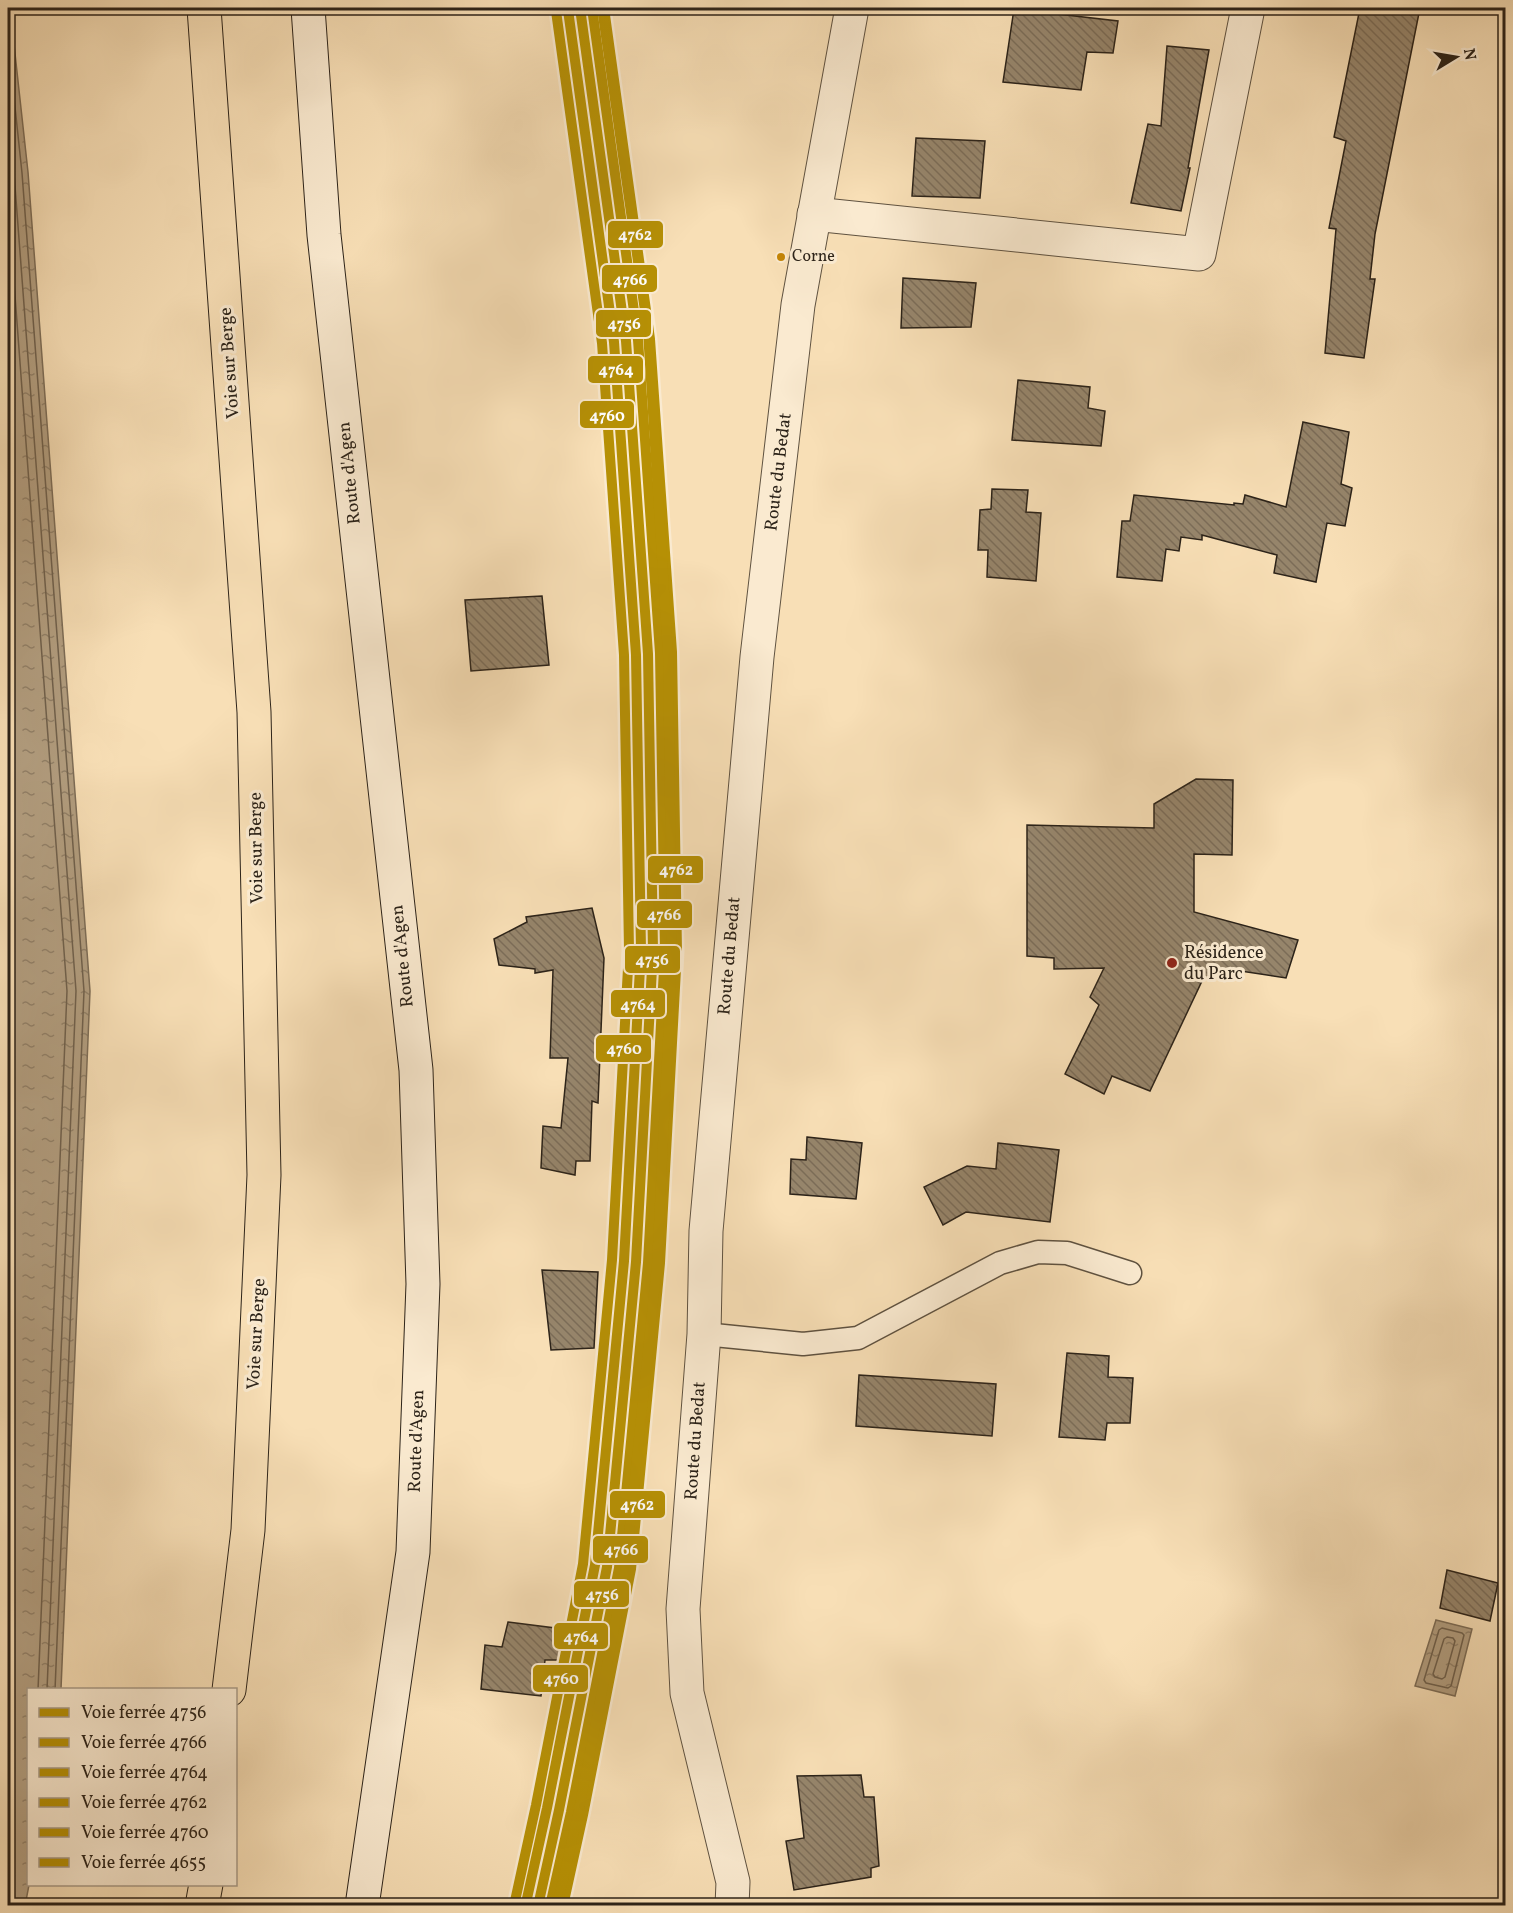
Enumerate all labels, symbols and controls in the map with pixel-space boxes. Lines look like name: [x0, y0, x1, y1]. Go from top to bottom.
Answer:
north arrow: [1426, 27, 1486, 87]
text: N: [1457, 47, 1481, 63]
line badge: 4762: [607, 220, 664, 249]
text: 4762: [618, 225, 652, 247]
place label: Corne: [792, 246, 835, 268]
marker: Corne: [775, 251, 787, 263]
line badge: 4766: [601, 264, 658, 293]
text: 4766: [613, 270, 648, 292]
street label: Voie sur Berge: [214, 306, 246, 420]
line badge: 4756: [595, 309, 652, 338]
text: 4756: [607, 314, 641, 336]
line badge: 4764: [587, 355, 644, 384]
text: 4764: [598, 360, 634, 382]
line badge: 4760: [579, 400, 635, 429]
text: 4760: [589, 406, 625, 428]
street label: Route du Bedat: [759, 412, 799, 532]
street label: Route d'Agen: [332, 420, 368, 526]
street label: Voie sur Berge: [244, 792, 270, 904]
line badge: 4762: [647, 855, 704, 884]
text: 4762: [659, 860, 693, 882]
street label: Route du Bedat: [712, 896, 748, 1016]
line badge: 4766: [636, 900, 693, 929]
street label: Route d'Agen: [385, 903, 421, 1009]
text: 4766: [647, 905, 682, 927]
place label: Résidence du Parc: [1184, 941, 1264, 987]
line badge: 4756: [624, 945, 681, 974]
text: 4756: [635, 950, 669, 972]
marker: Résidence du Parc: [1165, 956, 1179, 970]
line badge: 4764: [610, 989, 666, 1018]
text: 4764: [620, 995, 656, 1017]
line badge: 4760: [595, 1034, 652, 1063]
text: 4760: [606, 1039, 642, 1061]
street label: Voie sur Berge: [242, 1278, 272, 1390]
street label: Route du Bedat: [679, 1381, 713, 1501]
street label: Route d'Agen: [403, 1389, 431, 1493]
line badge: 4762: [609, 1490, 666, 1519]
text: 4762: [620, 1495, 654, 1517]
line badge: 4766: [592, 1535, 649, 1564]
text: 4766: [604, 1540, 639, 1562]
line badge: 4756: [573, 1580, 630, 1608]
text: 4756: [585, 1585, 619, 1607]
line badge: 4764: [553, 1622, 609, 1650]
text: 4764: [563, 1627, 599, 1649]
line badge: 4760: [532, 1664, 589, 1693]
text: 4760: [543, 1669, 579, 1691]
legend: [27, 1688, 237, 1886]
text: Voie ferrée 4756: [81, 1701, 206, 1726]
text: Voie ferrée 4766: [81, 1731, 207, 1756]
text: Voie ferrée 4764: [81, 1761, 208, 1786]
text: Voie ferrée 4762: [81, 1791, 207, 1816]
text: Voie ferrée 4760: [81, 1821, 209, 1846]
text: Voie ferrée 4655: [81, 1851, 206, 1876]

